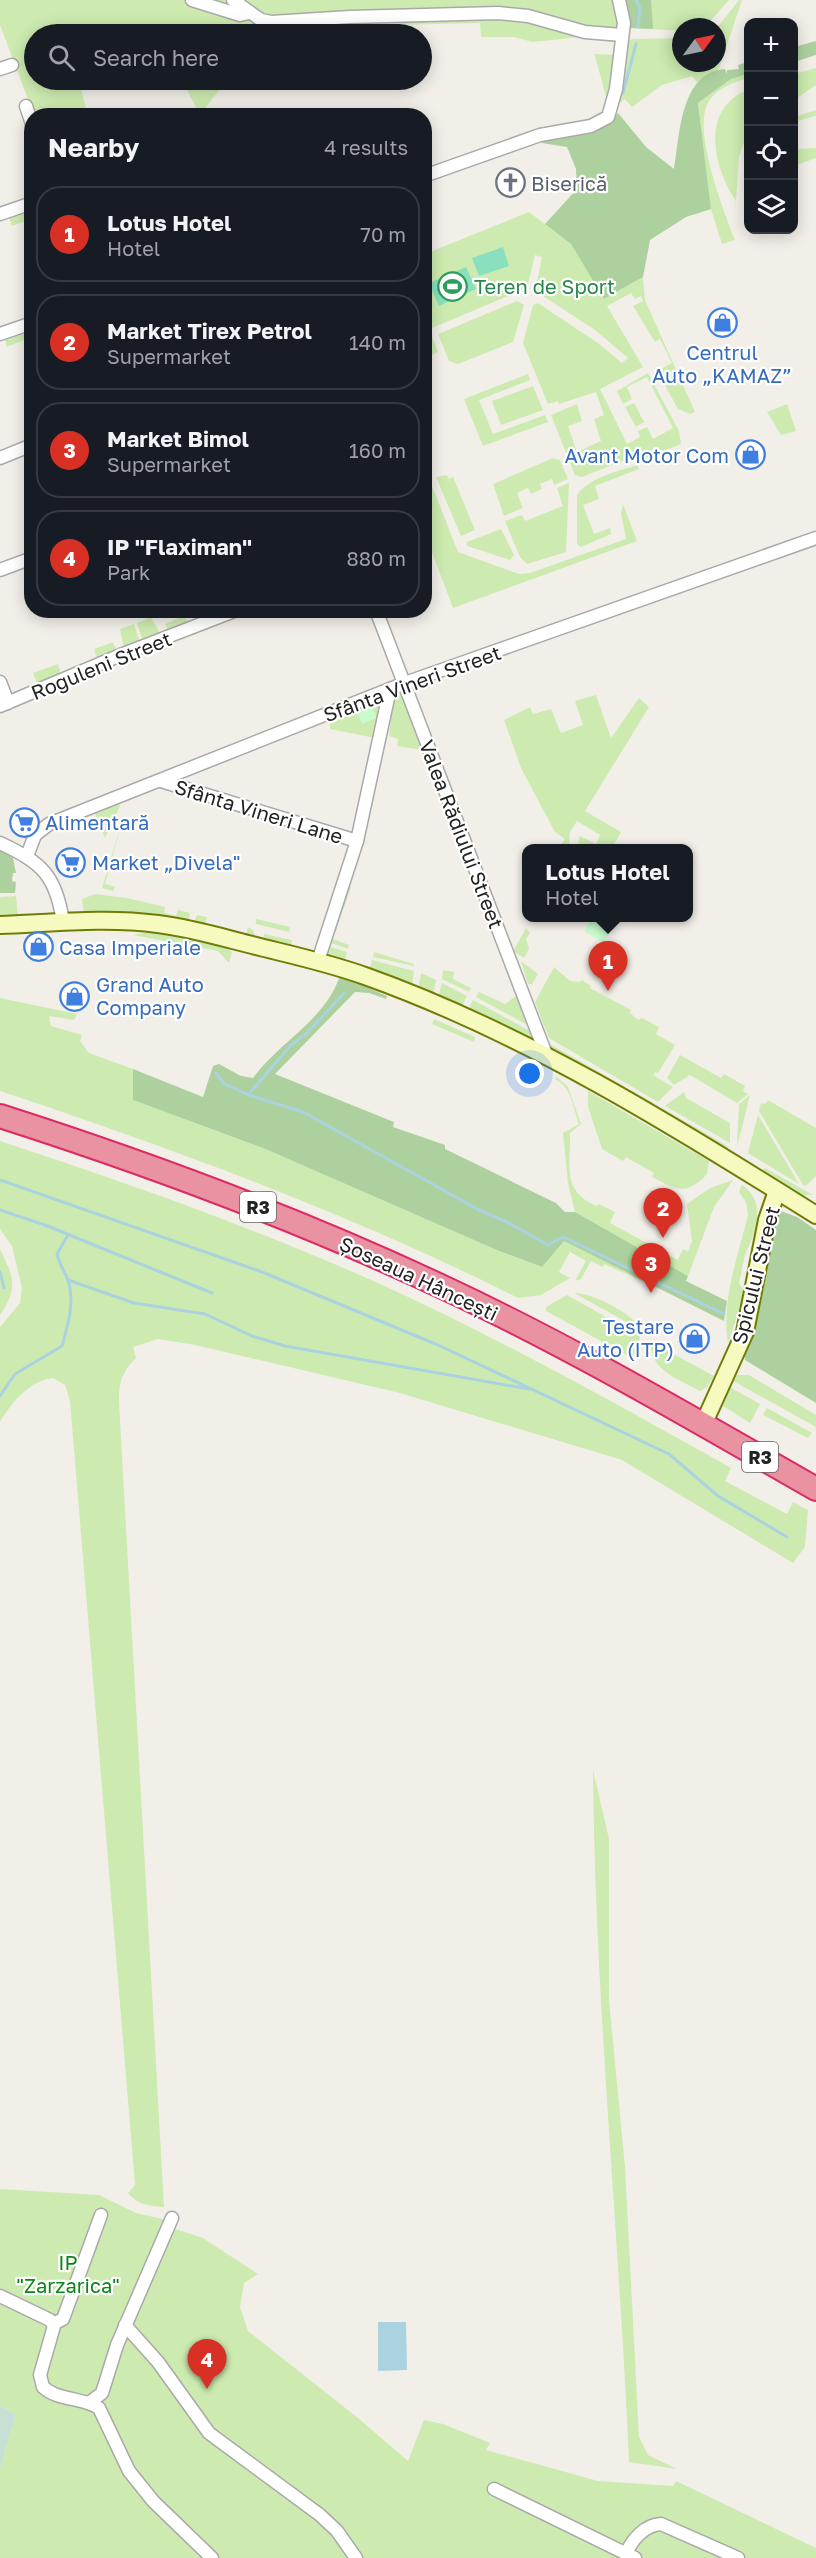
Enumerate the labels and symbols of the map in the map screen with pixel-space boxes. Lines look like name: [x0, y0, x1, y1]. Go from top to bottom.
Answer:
north arrow: [672, 18, 726, 72]
church icon: Biserică: [494, 167, 526, 199]
place label: Biserică: [531, 171, 607, 195]
sports icon: Teren de Sport: [437, 270, 469, 302]
place label: Teren de Sport: [474, 274, 615, 298]
shop icon: Centrul Auto „KAMAZ”: [706, 306, 738, 338]
place label: Centrul Auto „KAMAZ”: [652, 340, 792, 387]
shop icon: Avant Motor Com: [734, 439, 766, 471]
place label: Avant Motor Com: [565, 443, 729, 467]
street label: Roguleni Street: [27, 626, 175, 704]
street label: Sfânta Vineri Street: [320, 640, 504, 726]
street label: Valea Rădiului Street: [415, 736, 509, 932]
street label: Sfânta Vineri Lane: [172, 774, 346, 848]
supermarket icon: Alimentară: [8, 806, 40, 838]
place label: Alimentară: [45, 810, 149, 834]
supermarket icon: Market „Divela": [55, 846, 87, 878]
place label: Market „Divela": [92, 850, 241, 874]
shop icon: Casa Imperiale: [22, 931, 54, 963]
place label: Casa Imperiale: [59, 935, 201, 959]
pin: 1: [588, 942, 628, 991]
place label: Grand Auto Company: [96, 972, 204, 1019]
shop icon: Grand Auto Company: [59, 980, 91, 1012]
your location: [515, 1059, 544, 1088]
pin: 2: [644, 1188, 682, 1238]
road number: R3: [240, 1192, 276, 1222]
street label: Spicului Street: [726, 1203, 784, 1347]
street label: Șoseaua Hâncești: [336, 1231, 502, 1326]
pin: 3: [632, 1244, 670, 1293]
place label: Testare Auto (ITP): [577, 1314, 674, 1361]
shop icon: Testare Auto (ITP): [679, 1322, 711, 1354]
road number: R3: [742, 1442, 778, 1472]
park label: IP "Zarzarica": [16, 2250, 120, 2297]
pin: 4: [188, 2340, 226, 2389]

